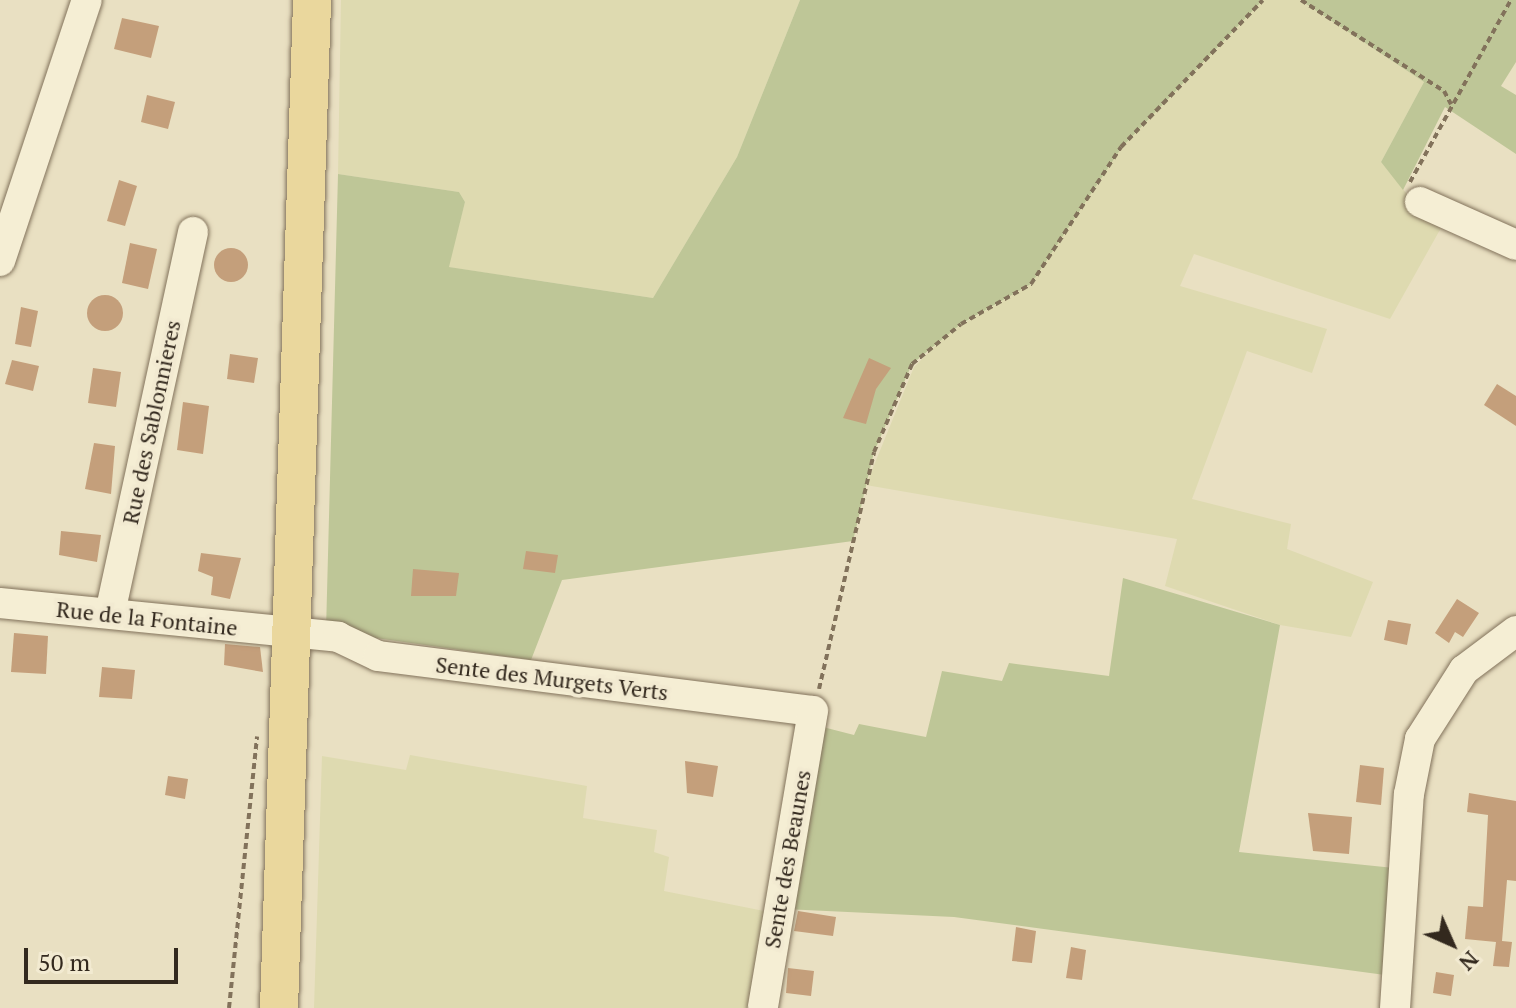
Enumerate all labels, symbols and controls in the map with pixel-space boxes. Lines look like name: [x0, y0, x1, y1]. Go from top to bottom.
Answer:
street label: Rue des Sablonnieres: [116, 318, 186, 526]
street label: Rue de la Fontaine: [55, 595, 239, 641]
street label: Sente des Murgets Verts: [434, 651, 670, 705]
street label: Sente des Beaunes: [758, 768, 816, 950]
north arrow: [1412, 904, 1492, 984]
scale bar: [28, 932, 182, 982]
text: N: [1453, 945, 1485, 977]
text: 50 m: [38, 946, 90, 978]

